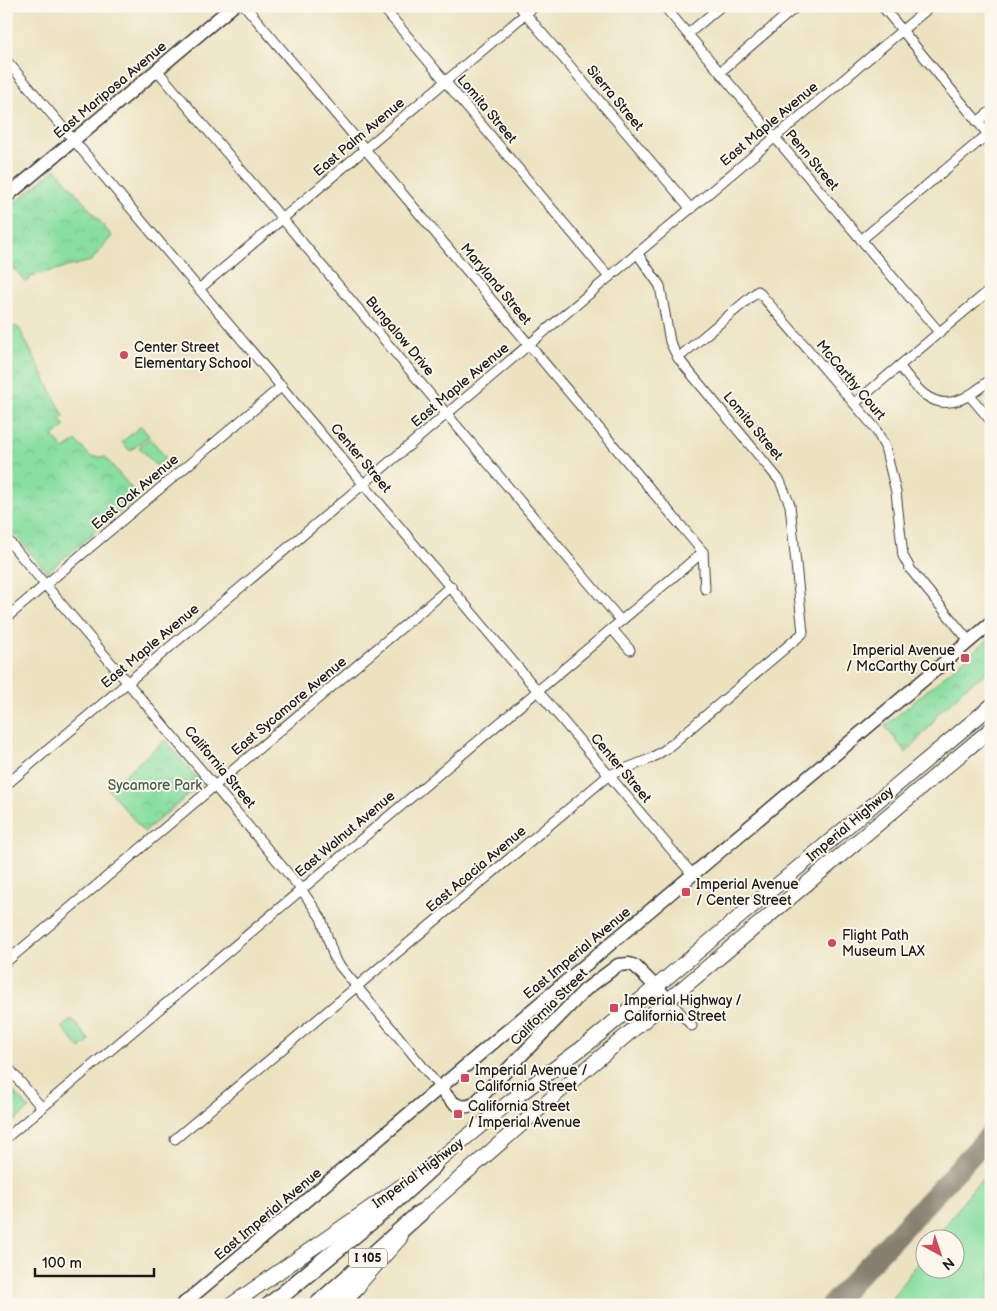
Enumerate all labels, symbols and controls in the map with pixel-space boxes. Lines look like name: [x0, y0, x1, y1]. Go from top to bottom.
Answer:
street label: East Mariposa Avenue: [50, 38, 170, 142]
street label: Sierra Street: [583, 62, 648, 135]
street label: Lomita Street: [453, 71, 521, 147]
street label: East Maple Avenue: [717, 78, 821, 170]
street label: East Palm Avenue: [310, 94, 408, 180]
street label: Penn Street: [782, 126, 843, 194]
street label: Maryland Street: [457, 240, 535, 329]
street label: Bungalow Drive: [362, 293, 438, 379]
street label: McCarthy Court: [813, 337, 890, 424]
place label: Center Street Elementary School: [134, 339, 252, 372]
street label: East Maple Avenue: [408, 339, 512, 431]
marker: Center Street Elementary School: [118, 349, 130, 361]
street label: Lomita Street: [719, 388, 787, 464]
street label: Center Street: [327, 420, 395, 497]
street label: East Oak Avenue: [88, 451, 182, 533]
street label: East Maple Avenue: [98, 600, 202, 692]
place label: Imperial Avenue / McCarthy Court: [846, 642, 956, 675]
marker: Imperial Avenue / McCarthy Court: [959, 652, 971, 664]
street label: East Sycamore Avenue: [228, 653, 350, 759]
street label: California Street: [181, 722, 260, 812]
street label: Center Street: [587, 730, 655, 807]
park label: Sycamore Park: [108, 777, 202, 794]
street label: Imperial Highway: [803, 782, 897, 865]
street label: East Walnut Avenue: [292, 787, 398, 881]
street label: East Acacia Avenue: [423, 822, 529, 916]
place label: Imperial Avenue / Center Street: [696, 876, 798, 909]
marker: Imperial Avenue / Center Street: [680, 886, 692, 898]
street label: East Imperial Avenue: [520, 903, 634, 1003]
place label: Flight Path Museum LAX: [842, 927, 925, 960]
marker: Flight Path Museum LAX: [826, 937, 838, 949]
street label: California Street: [507, 964, 592, 1049]
place label: Imperial Highway / California Street: [624, 992, 741, 1025]
marker: Imperial Highway / California Street: [608, 1002, 620, 1014]
place label: Imperial Avenue / California Street: [475, 1062, 588, 1095]
marker: Imperial Avenue / California Street: [459, 1072, 471, 1084]
place label: California Street / Imperial Avenue: [468, 1098, 581, 1131]
marker: California Street / Imperial Avenue: [452, 1108, 464, 1120]
street label: Imperial Highway: [369, 1134, 467, 1212]
street label: East Imperial Avenue: [211, 1164, 325, 1264]
north arrow: [914, 1228, 964, 1278]
scale bar: [35, 1246, 154, 1278]
road number: I 105: [349, 1248, 387, 1268]
text: 100 m: [42, 1254, 82, 1273]
text: N: [939, 1254, 958, 1273]

